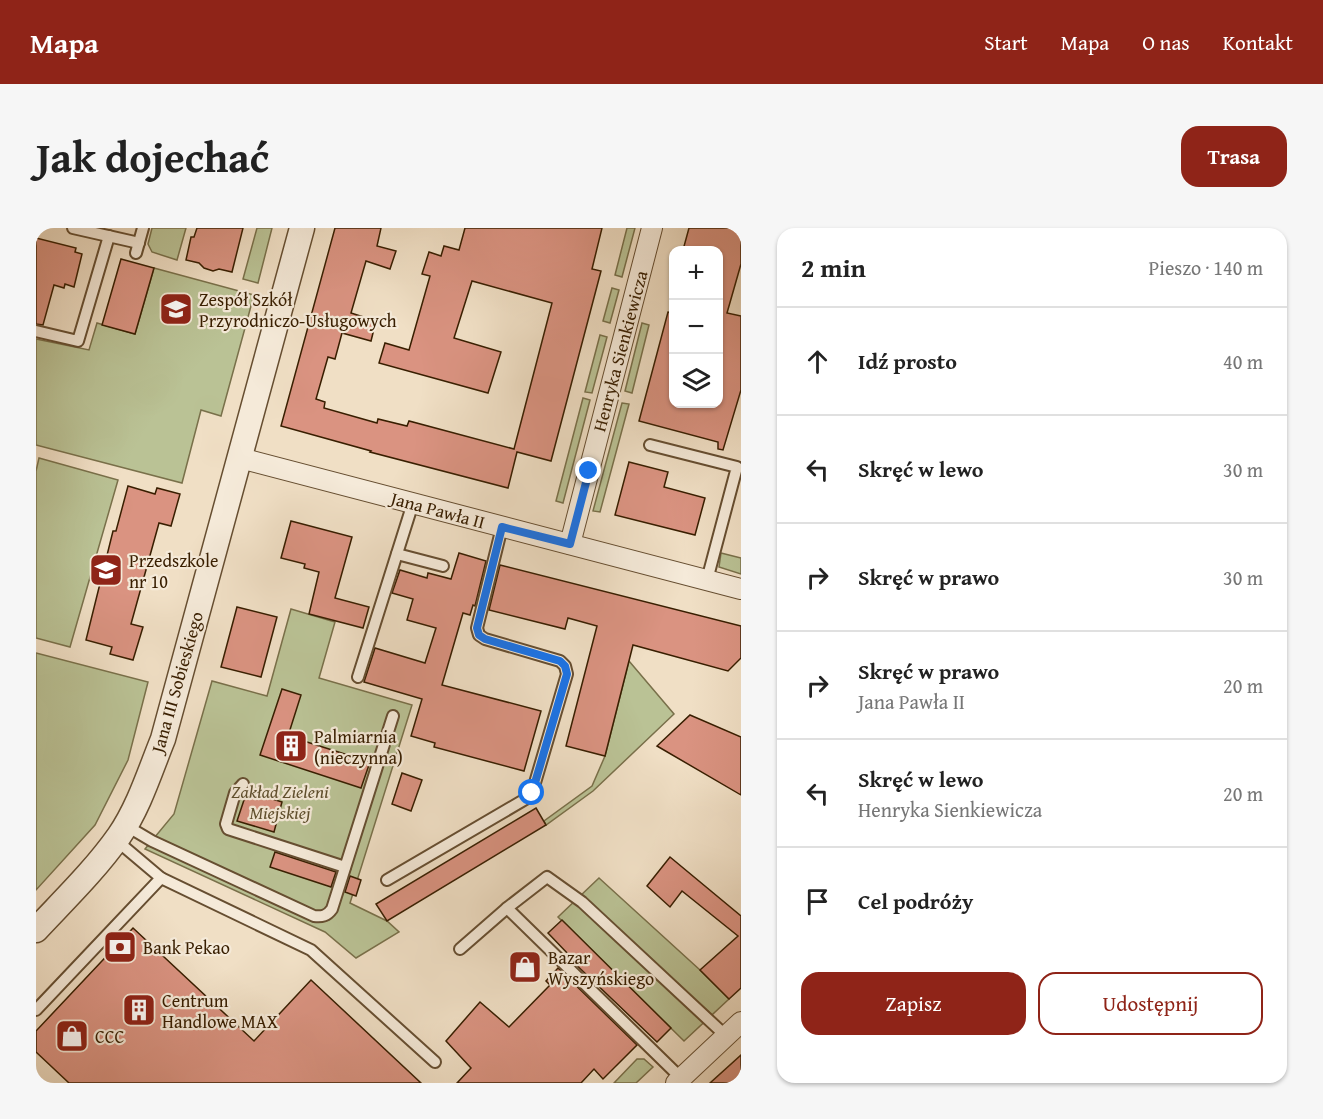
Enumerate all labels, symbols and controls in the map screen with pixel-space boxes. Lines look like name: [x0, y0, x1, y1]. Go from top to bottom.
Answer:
text: Mapa: [30, 22, 99, 63]
text: Start: [984, 27, 1028, 58]
text: Mapa: [1061, 27, 1109, 58]
text: O nas: [1142, 27, 1190, 58]
text: Kontakt: [1223, 27, 1293, 58]
text: Jak dojechać: [36, 126, 269, 187]
button: Trasa: [1181, 126, 1287, 187]
map controls: [669, 246, 723, 408]
button: +: [669, 246, 723, 300]
text: 2 min: [801, 248, 866, 287]
text: Pieszo · 140 m: [1149, 253, 1263, 282]
street label: Henryka Sienkiewicza: [586, 267, 655, 435]
place label: Zespół Szkół Przyrodniczo-Usługowych: [199, 286, 397, 334]
school or university icon: Zespół Szkół Przyrodniczo-Usługowych: [158, 291, 194, 327]
button: −: [669, 300, 723, 354]
icon: ahead: [801, 345, 834, 378]
text: Idź prosto: [858, 345, 957, 377]
text: 40 m: [1223, 347, 1263, 376]
button: layers: [669, 354, 723, 408]
icon: left: [801, 453, 834, 486]
text: Skręć w lewo: [858, 453, 984, 485]
text: 30 m: [1223, 455, 1263, 484]
route end: [575, 457, 601, 483]
street label: Jana Pawła II: [386, 484, 488, 535]
place label: Przedszkole nr 10: [129, 547, 219, 595]
school or university icon: Przedszkole nr 10: [88, 552, 124, 588]
icon: right: [801, 561, 834, 594]
text: Skręć w prawo: [858, 561, 999, 593]
text: 30 m: [1223, 563, 1263, 592]
street label: Jana III Sobieskiego: [143, 608, 210, 758]
text: Skręć w prawo: [858, 655, 999, 687]
icon: right: [801, 669, 834, 702]
text: 20 m: [1223, 671, 1263, 700]
text: Jana Pawła II: [858, 687, 965, 716]
place label: Palmiarnia (nieczynna): [314, 723, 403, 771]
building icon: Palmiarnia (nieczynna): [273, 728, 309, 764]
text: Skręć w lewo: [858, 763, 984, 795]
icon: left: [801, 777, 834, 810]
park label: Zakład Zieleni Miejskiej: [231, 778, 329, 826]
route start: [518, 779, 544, 805]
text: 20 m: [1223, 779, 1263, 808]
text: Henryka Sienkiewicza: [858, 795, 1042, 824]
icon: arrive: [801, 885, 834, 918]
text: Cel podróży: [858, 885, 973, 917]
bank icon: Bank Pekao: [102, 929, 138, 965]
place label: Bank Pekao: [143, 934, 230, 961]
place label: Bazar Wyszyńskiego: [548, 944, 654, 992]
shop icon: Bazar Wyszyńskiego: [507, 949, 543, 985]
button: Zapisz: [801, 972, 1026, 1035]
button: Udostępnij: [1038, 972, 1263, 1035]
place label: Centrum Handlowe MAX: [162, 987, 278, 1035]
building icon: Centrum Handlowe MAX: [121, 992, 157, 1028]
shop icon: CCC: [54, 1018, 90, 1054]
place label: CCC: [95, 1023, 125, 1050]

